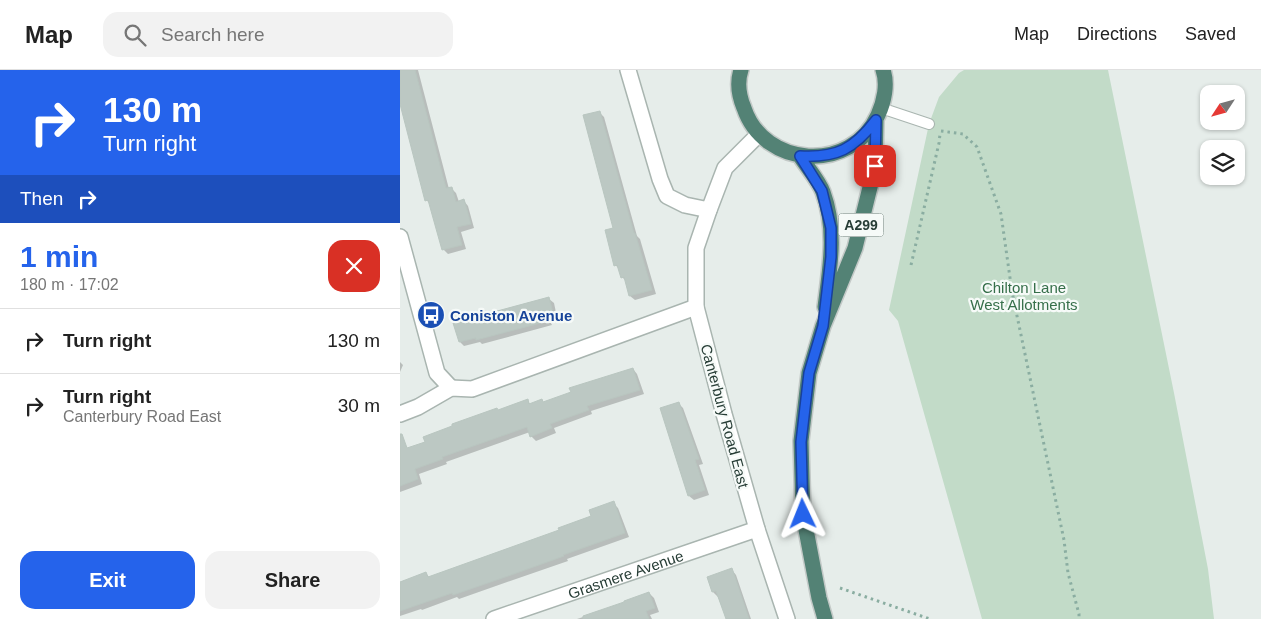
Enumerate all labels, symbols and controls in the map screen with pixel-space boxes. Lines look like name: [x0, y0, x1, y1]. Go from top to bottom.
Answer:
search box: [103, 12, 453, 57]
text: Map: [25, 21, 73, 48]
icon: search: [121, 21, 149, 49]
text: Search here: [161, 24, 265, 45]
text: Map: [1014, 24, 1049, 44]
text: Directions: [1077, 24, 1157, 44]
text: Saved: [1185, 24, 1236, 44]
north arrow: [1200, 85, 1245, 130]
map controls: [1200, 85, 1245, 185]
icon: right: [20, 90, 85, 155]
text: 130 m: [103, 90, 202, 129]
text: Turn right: [103, 131, 196, 156]
button: layers: [1200, 140, 1245, 185]
pin: [854, 145, 896, 187]
icon: arrive: [861, 152, 889, 180]
icon: right: [73, 185, 101, 213]
text: Then: [20, 188, 63, 209]
road number: A299: [838, 214, 884, 236]
text: 1 min: [20, 240, 98, 273]
button: close: [328, 240, 380, 292]
text: 180 m · 17:02: [20, 276, 119, 293]
park label: Chilton Lane West Allotments: [970, 279, 1078, 313]
bus stop icon: Coniston Avenue: [416, 300, 446, 330]
place label: Coniston Avenue: [450, 307, 572, 324]
icon: right: [20, 327, 48, 355]
text: Turn right: [63, 330, 151, 351]
text: 130 m: [327, 330, 380, 351]
street label: Canterbury Road East: [698, 342, 753, 491]
text: Turn right: [63, 386, 151, 407]
icon: right: [20, 392, 48, 420]
text: 30 m: [338, 395, 380, 416]
text: Canterbury Road East: [63, 408, 221, 425]
position arrow: [776, 487, 828, 539]
street label: Grasmere Avenue: [566, 546, 685, 602]
button: Exit: [20, 551, 195, 609]
button: Share: [205, 551, 380, 609]

